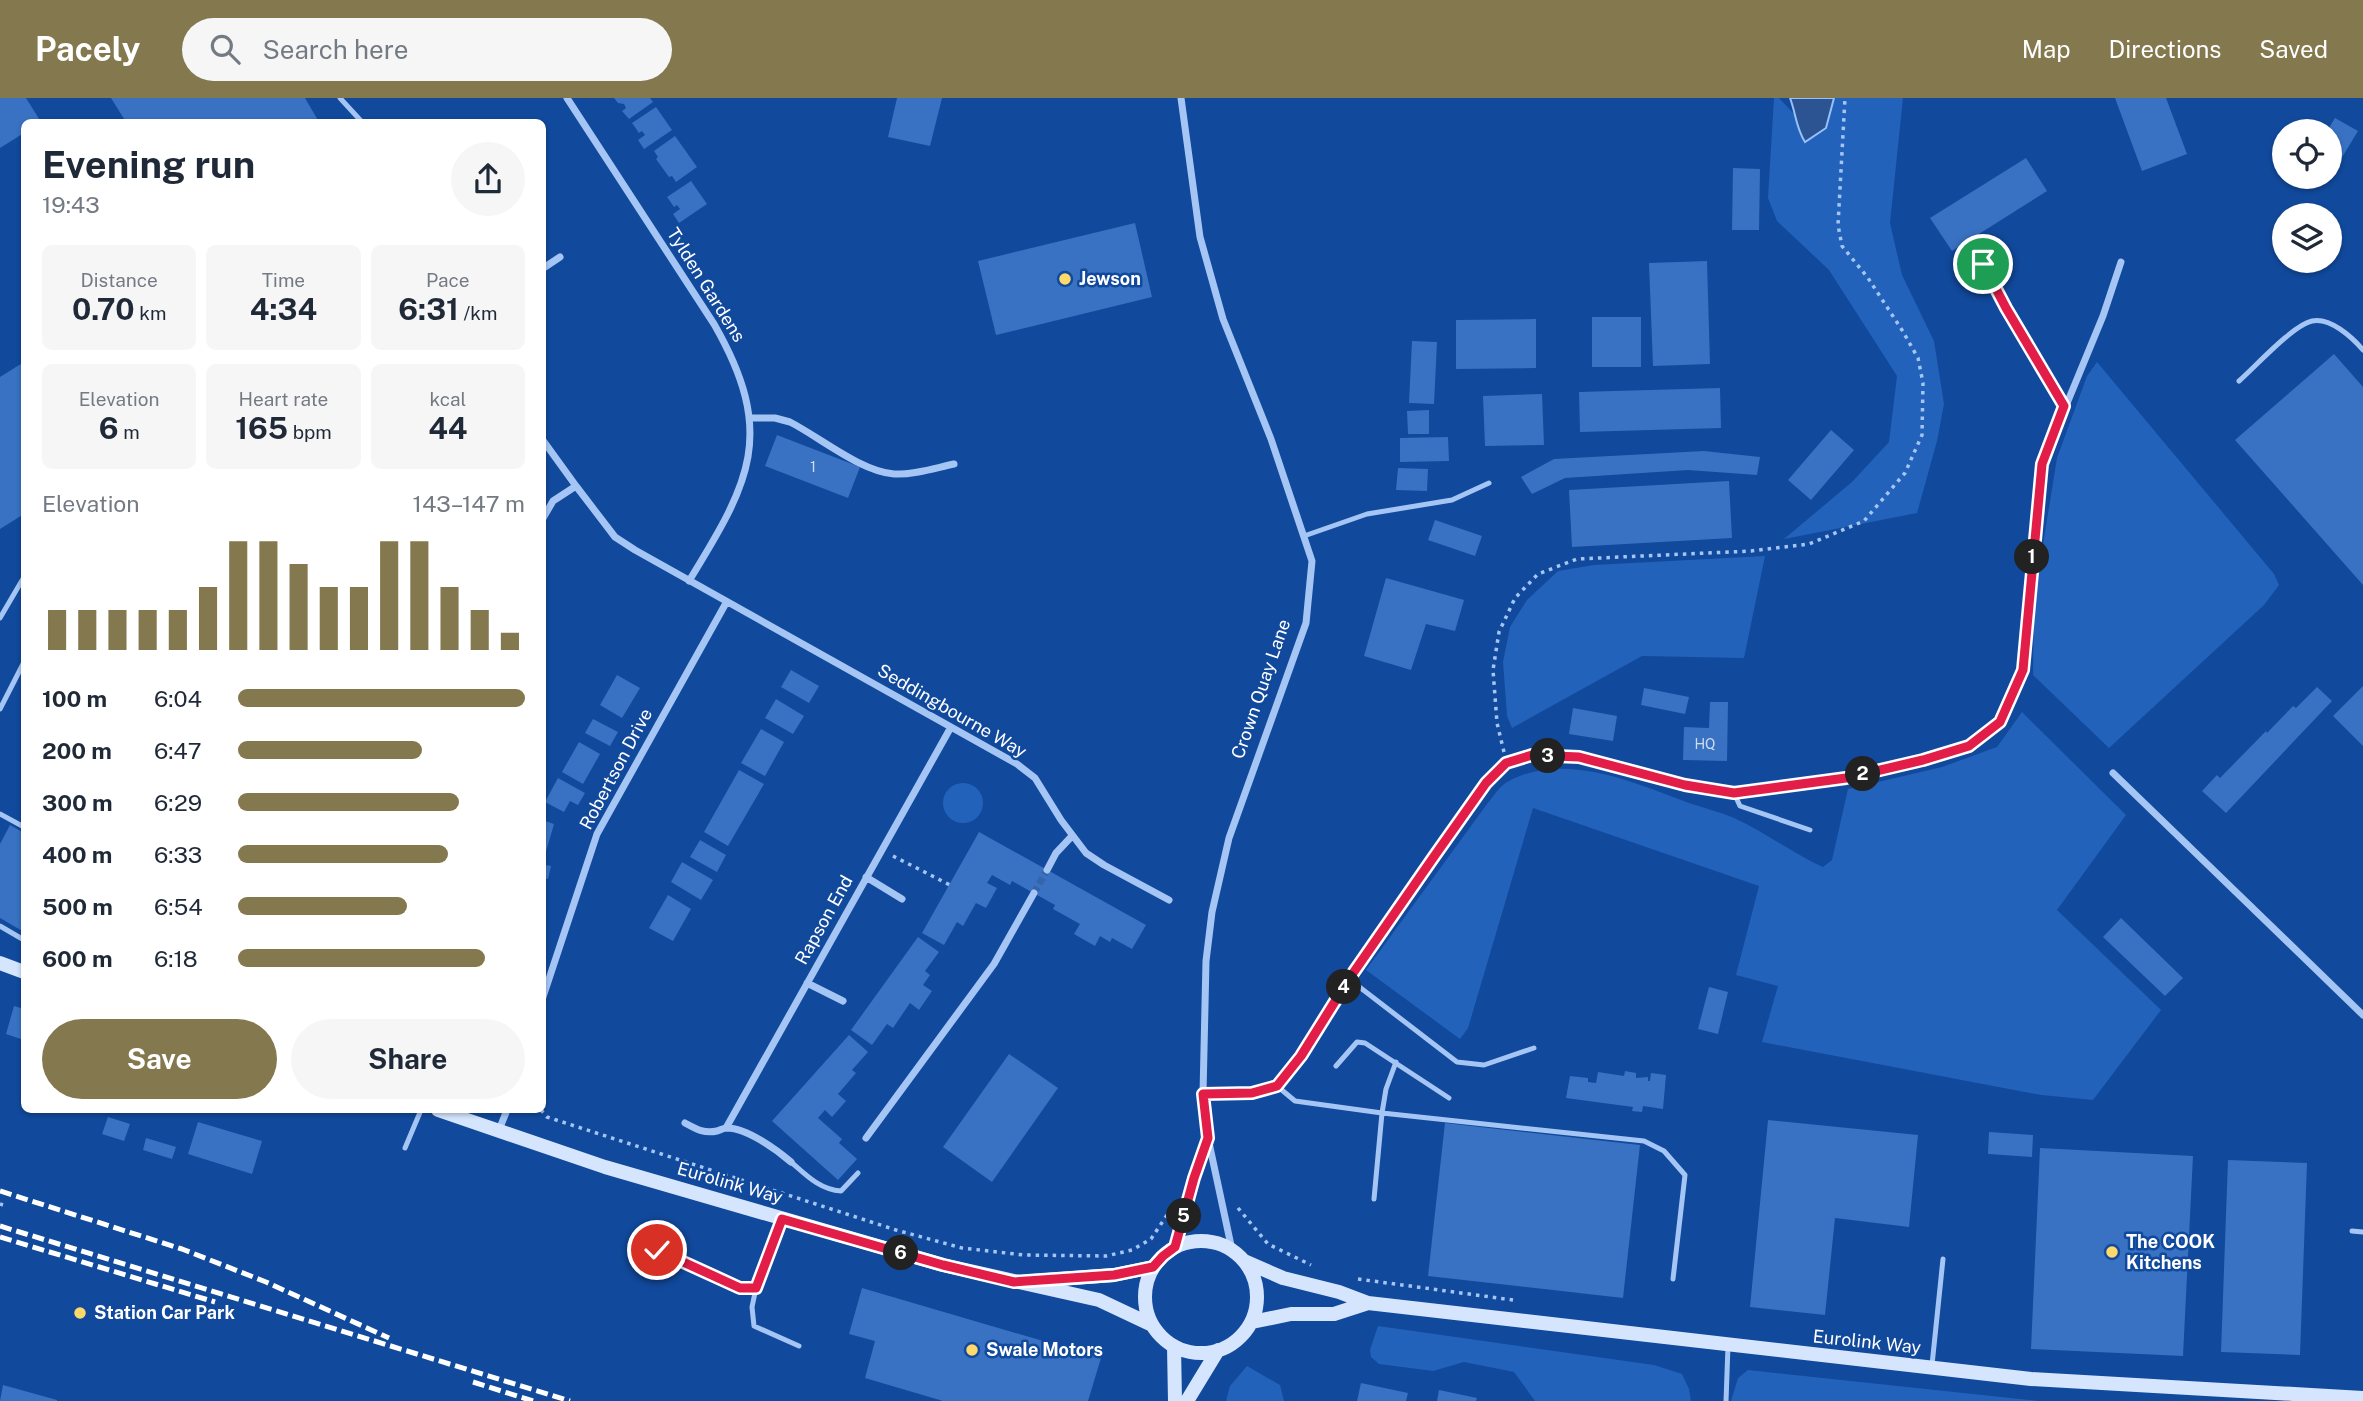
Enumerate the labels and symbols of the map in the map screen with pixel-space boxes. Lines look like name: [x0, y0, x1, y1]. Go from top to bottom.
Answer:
street label: Tylden Gardens: [663, 224, 750, 346]
pin: [1953, 234, 2013, 294]
place label: Jewson: [1079, 268, 1141, 289]
marker: Jewson: [1057, 271, 1073, 287]
house number: 1: [810, 459, 816, 475]
pin: 1: [2014, 540, 2050, 574]
street label: Crown Quay Lane: [1227, 616, 1294, 761]
street label: Seddingbourne Way: [874, 659, 1031, 762]
street label: Robertson Drive: [575, 705, 656, 833]
house number: HQ: [1694, 736, 1716, 752]
pin: 3: [1530, 738, 1566, 774]
pin: 2: [1846, 756, 1881, 792]
street label: Rapson End: [790, 871, 857, 968]
pin: 4: [1326, 970, 1362, 1004]
street label: Eurolink Way: [675, 1157, 786, 1208]
pin: 5: [1166, 1198, 1202, 1234]
pin: [627, 1220, 687, 1280]
place label: The COOK Kitchens: [2126, 1231, 2215, 1273]
pin: 6: [884, 1236, 918, 1270]
marker: The COOK Kitchens: [2104, 1244, 2120, 1260]
place label: Station Car Park: [94, 1302, 235, 1323]
marker: Station Car Park: [72, 1305, 88, 1321]
street label: Eurolink Way: [1812, 1325, 1923, 1358]
place label: Swale Motors: [986, 1339, 1103, 1360]
marker: Swale Motors: [964, 1342, 980, 1358]

